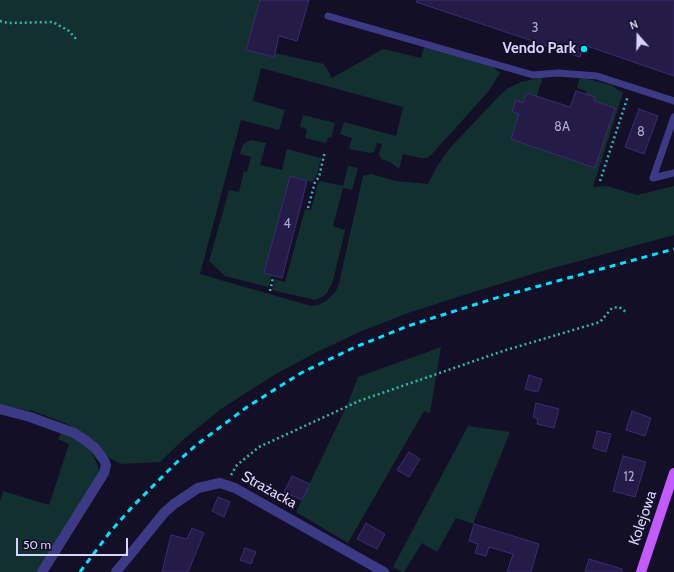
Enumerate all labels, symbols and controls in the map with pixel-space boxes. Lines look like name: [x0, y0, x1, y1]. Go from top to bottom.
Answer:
north arrow: [618, 16, 658, 56]
text: N: [628, 17, 640, 33]
house number: 3: [531, 20, 539, 36]
place label: Vendo Park: [503, 40, 576, 58]
marker: Vendo Park: [579, 44, 589, 54]
house number: 8A: [554, 119, 570, 135]
house number: 8: [637, 124, 645, 140]
house number: 4: [283, 216, 291, 232]
street label: Strażacka: [238, 468, 300, 512]
house number: 12: [623, 469, 635, 485]
street label: Kolejowa: [625, 488, 661, 548]
scale bar: [18, 530, 130, 556]
text: 50 m: [23, 537, 51, 552]

